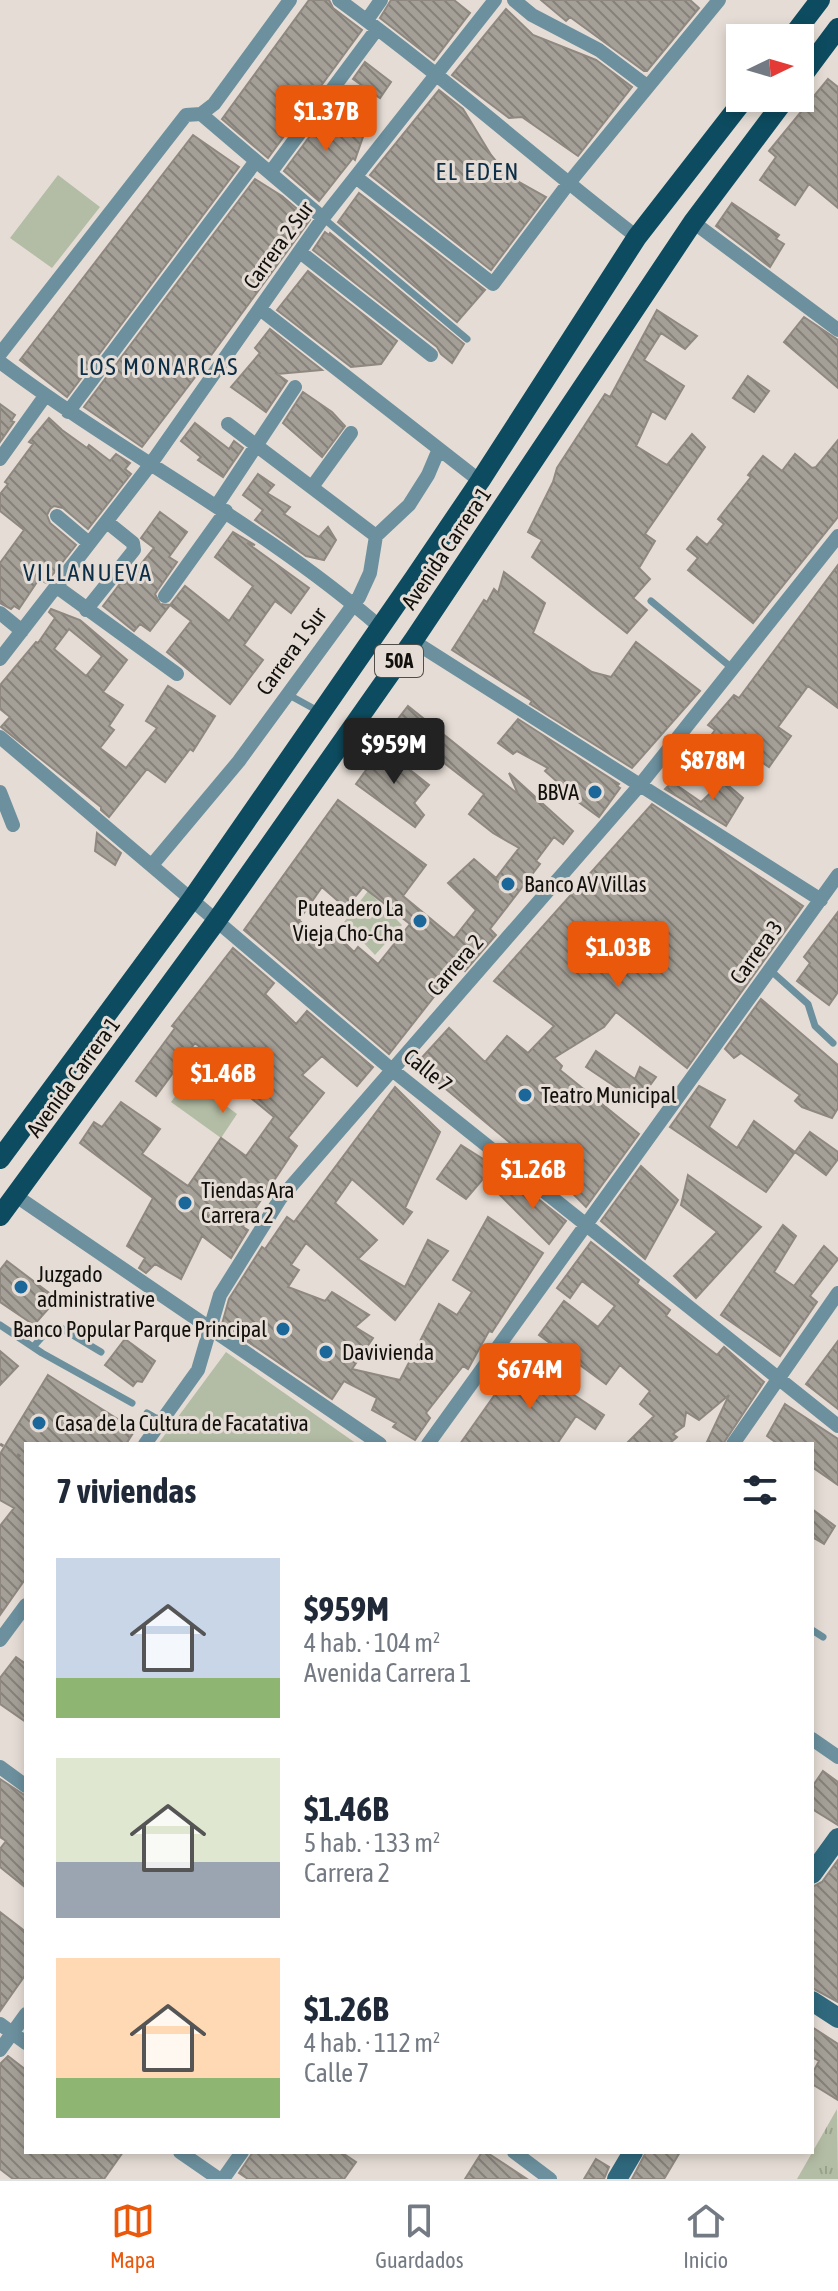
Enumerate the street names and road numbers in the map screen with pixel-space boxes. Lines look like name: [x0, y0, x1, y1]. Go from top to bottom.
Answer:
street label: Carrera 2 Sur: [237, 196, 319, 294]
street label: Avenida Carrera 1: [396, 482, 496, 614]
street label: Carrera 1 Sur: [250, 602, 332, 700]
road number: 50A: [375, 645, 423, 677]
street label: Carrera 3: [724, 915, 788, 989]
street label: Carrera 2: [421, 929, 489, 1001]
street label: Avenida Carrera 1: [21, 1012, 125, 1142]
street label: Calle 7: [398, 1043, 458, 1097]

